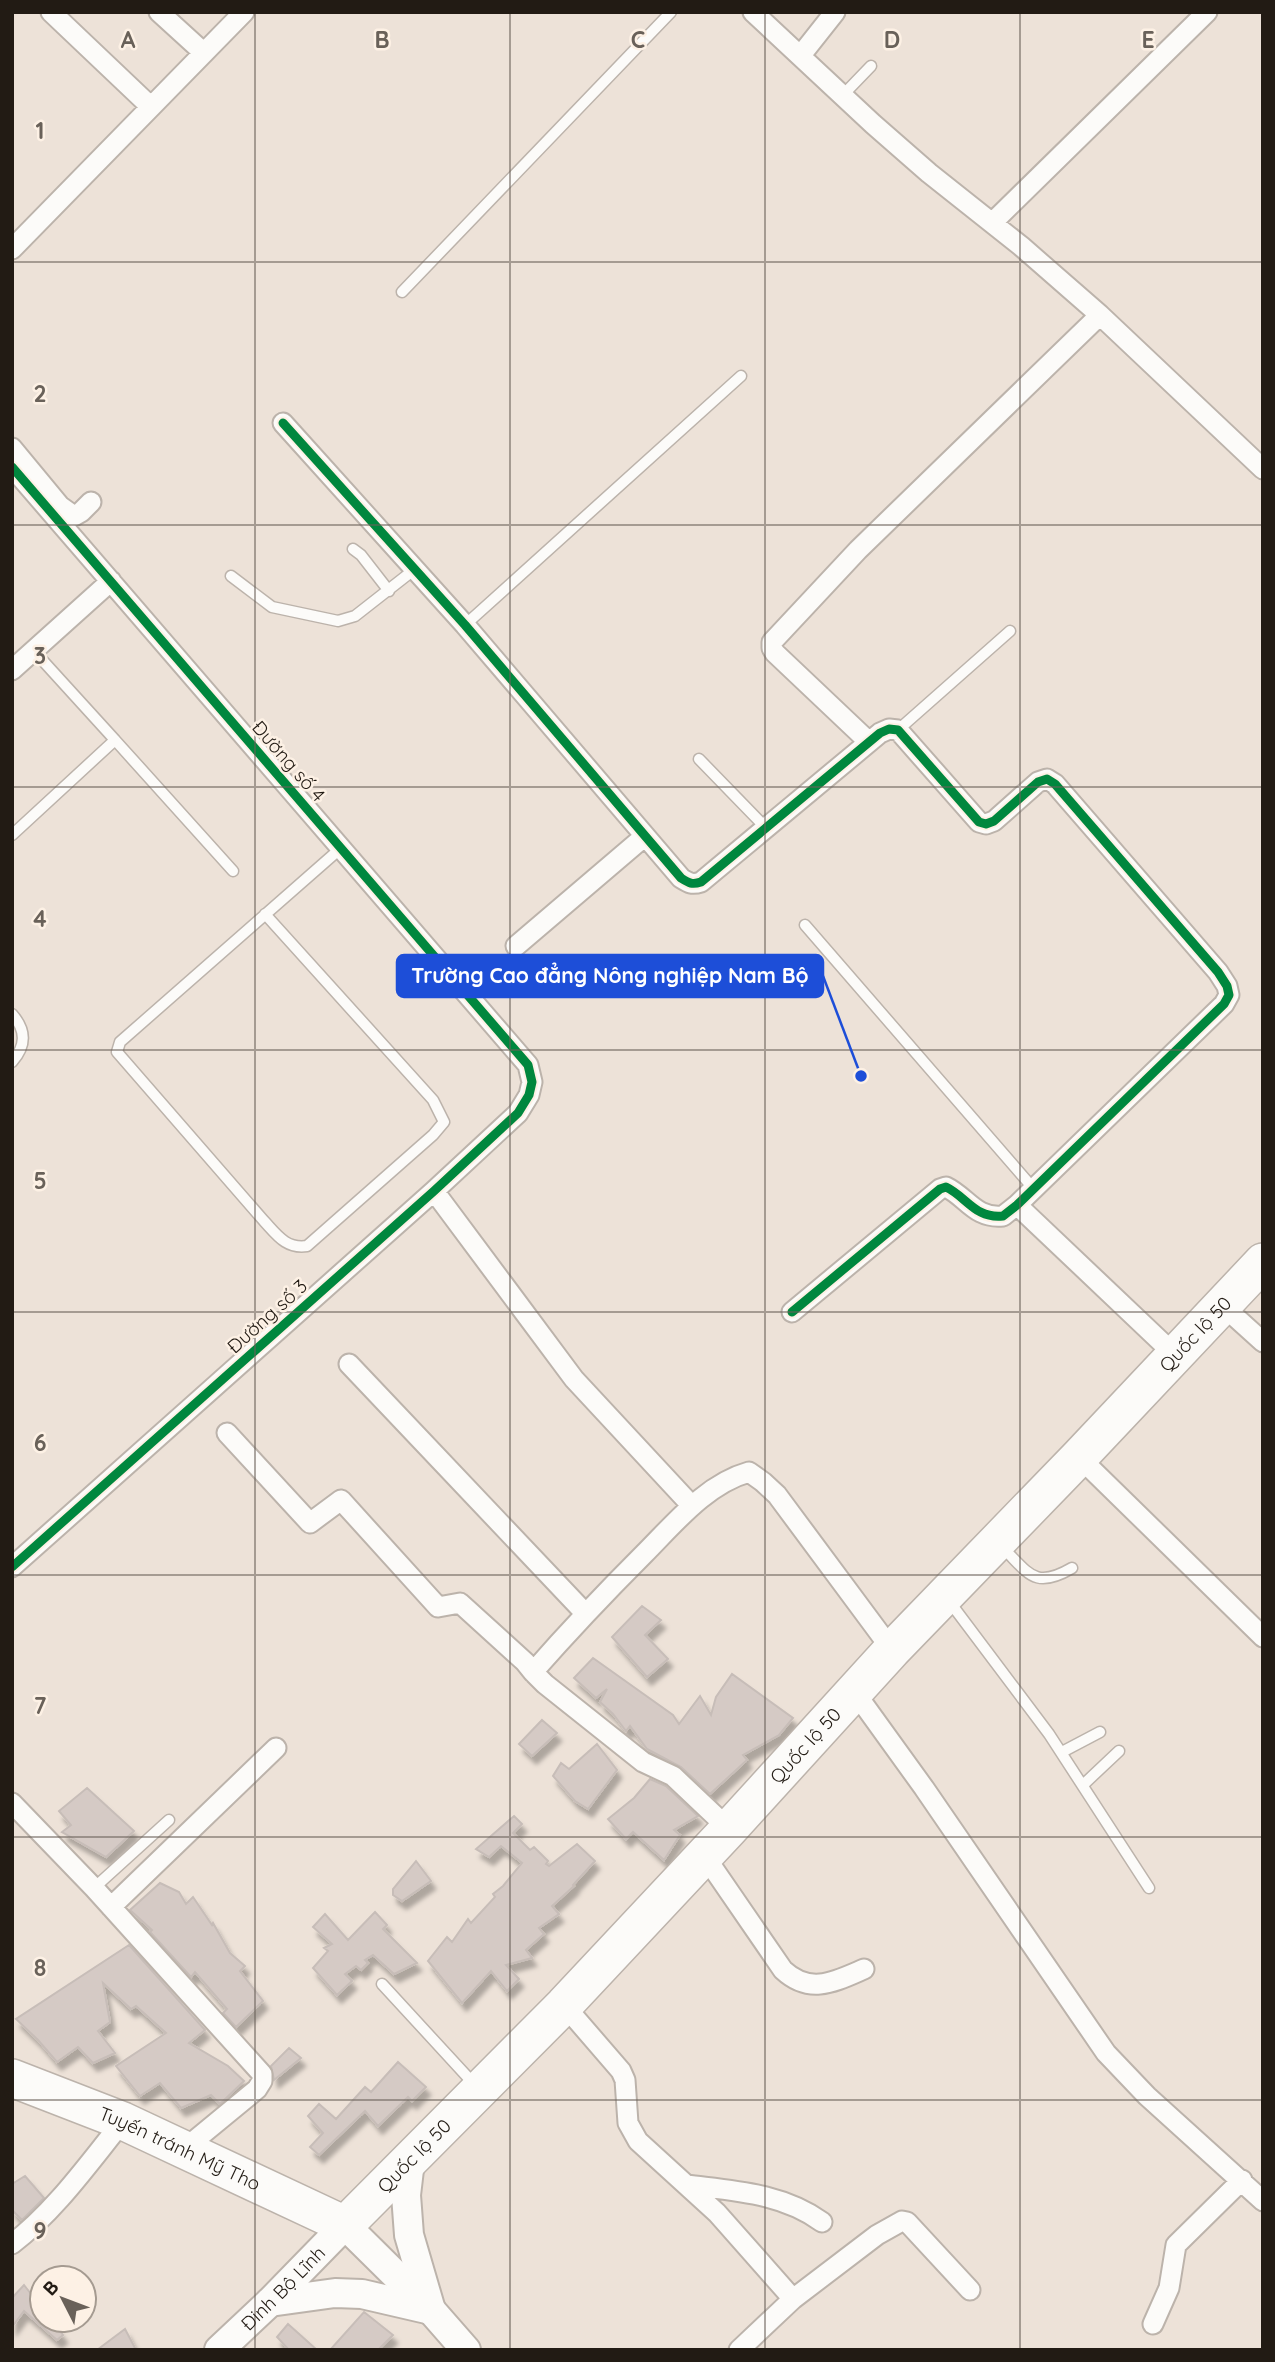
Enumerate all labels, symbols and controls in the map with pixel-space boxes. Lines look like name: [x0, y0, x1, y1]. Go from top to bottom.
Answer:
text: A: [121, 25, 136, 54]
text: B: [374, 25, 390, 54]
text: C: [631, 25, 645, 54]
text: D: [884, 25, 900, 54]
text: E: [1141, 25, 1155, 54]
text: 1: [36, 116, 44, 145]
text: 2: [33, 379, 47, 408]
text: 3: [34, 641, 46, 670]
street label: Đường số 4: [247, 716, 331, 806]
text: 4: [33, 904, 47, 933]
callout: Trường Cao đẳng Nông nghiệp Nam Bộ: [397, 955, 823, 997]
text: Trường Cao đẳng Nông nghiệp Nam Bộ: [411, 962, 809, 988]
text: 5: [33, 1166, 47, 1195]
street label: Đường số 3: [222, 1274, 312, 1358]
street label: Quốc lộ 50: [1154, 1291, 1236, 1377]
text: 6: [34, 1428, 46, 1457]
text: 7: [34, 1691, 47, 1720]
street label: Quốc lộ 50: [764, 1702, 846, 1788]
text: 8: [34, 1953, 46, 1982]
street label: Tuyến tránh Mỹ Tho: [96, 2101, 264, 2196]
street label: Quốc lộ 50: [372, 2114, 456, 2198]
text: 9: [33, 2216, 47, 2245]
street label: Đinh Bộ Lĩnh: [236, 2241, 330, 2335]
north arrow: [28, 2264, 98, 2334]
text: B: [37, 2275, 63, 2300]

